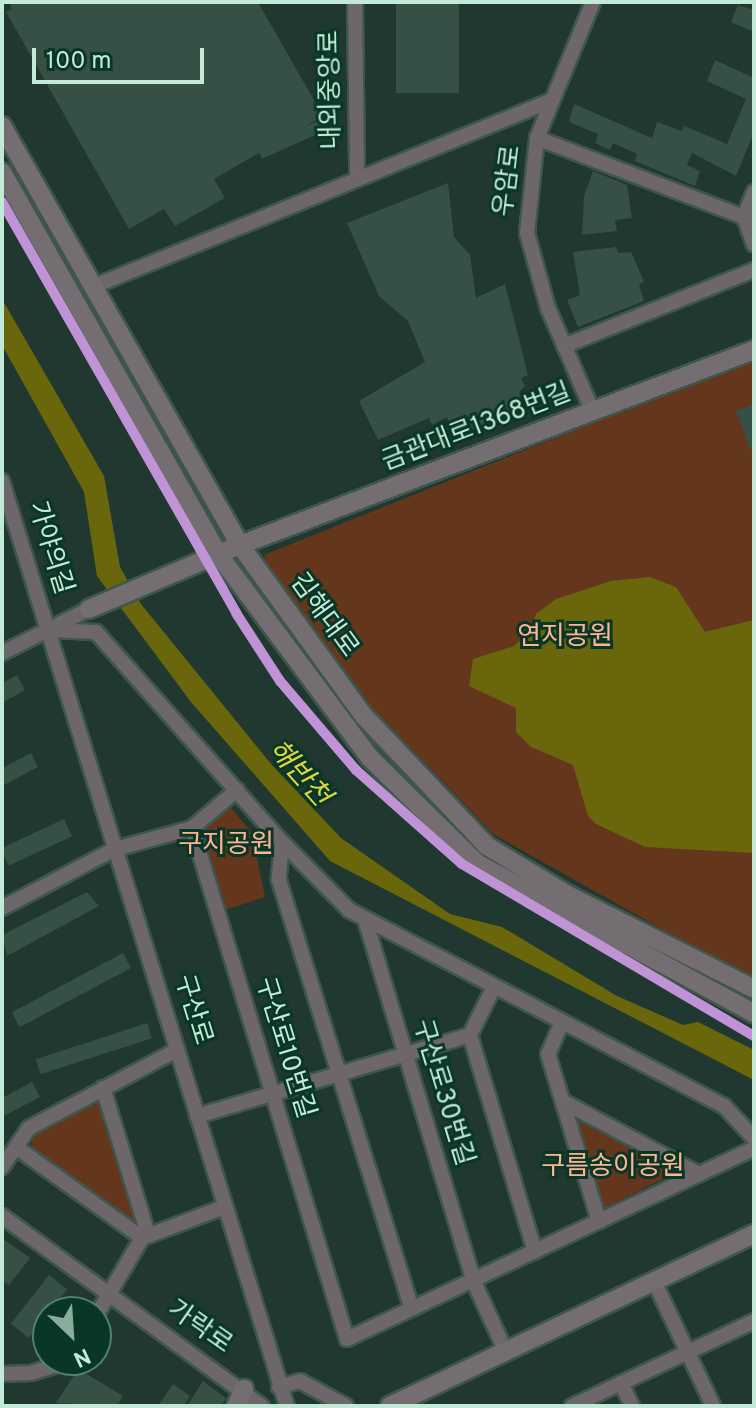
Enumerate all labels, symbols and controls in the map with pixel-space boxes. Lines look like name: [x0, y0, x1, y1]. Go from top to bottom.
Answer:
street label: 내외중앙로: [315, 30, 349, 150]
scale bar: [36, 32, 208, 82]
text: 100 m: [46, 47, 112, 77]
street label: 우암로: [489, 143, 529, 219]
street label: 금관대로1368번길: [378, 378, 576, 478]
street label: 가야의길: [20, 498, 78, 598]
street label: 김해대로: [282, 568, 364, 664]
park label: 연지공원: [517, 622, 613, 654]
water label: 해반천: [260, 734, 336, 814]
park label: 구지공원: [178, 830, 274, 862]
street label: 구산로: [167, 971, 217, 1049]
street label: 구산로10번길: [248, 974, 320, 1122]
street label: 구산로30번길: [405, 1016, 479, 1170]
park label: 구름송이공원: [541, 1152, 685, 1184]
street label: 가락로: [161, 1295, 237, 1361]
north arrow: [32, 1296, 112, 1376]
text: N: [69, 1341, 94, 1372]

